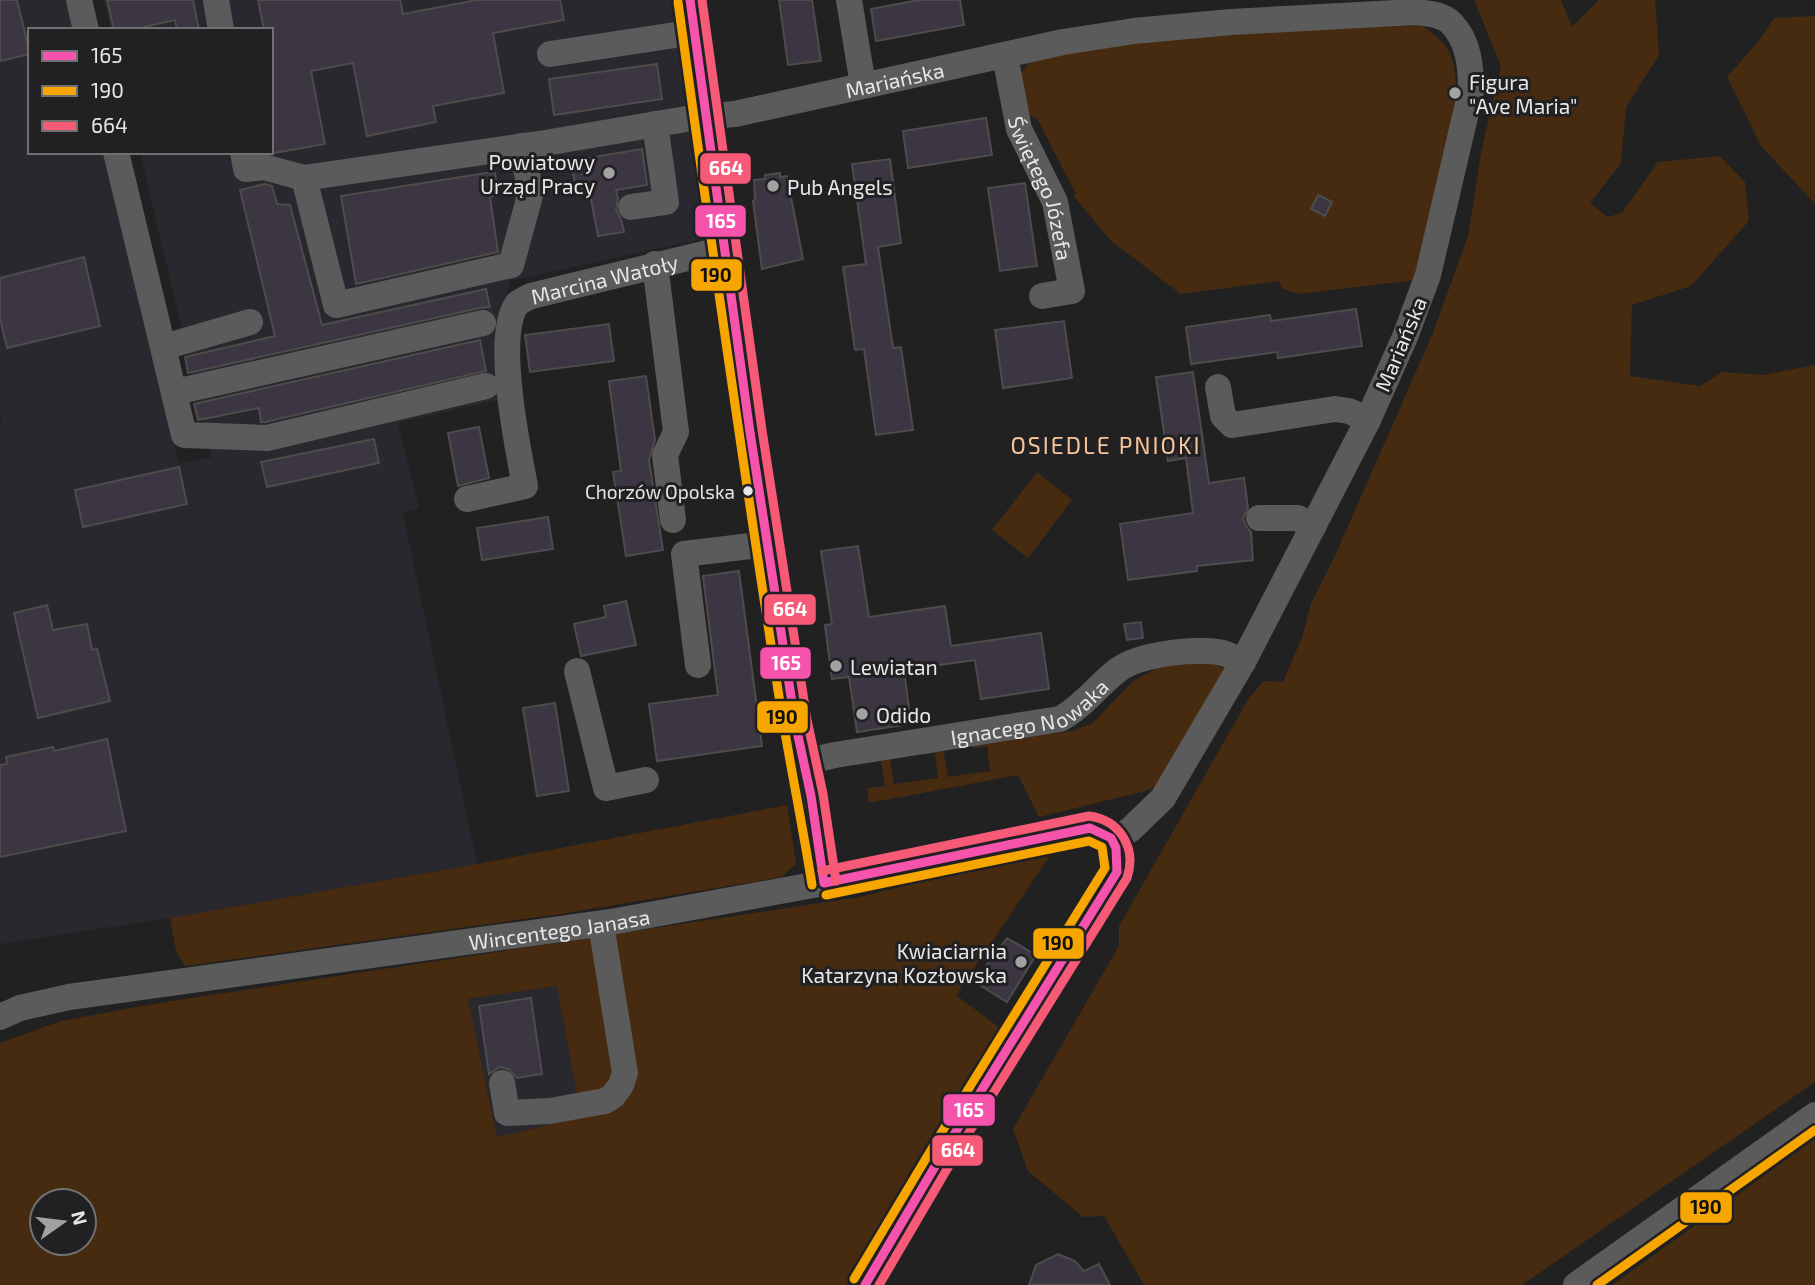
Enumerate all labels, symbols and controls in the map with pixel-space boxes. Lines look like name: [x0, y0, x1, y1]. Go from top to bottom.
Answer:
legend: [28, 28, 273, 154]
text: 165: [91, 42, 123, 67]
street label: Mariańska: [843, 56, 946, 102]
place label: Figura "Ave Maria": [1469, 69, 1578, 118]
text: 190: [91, 77, 124, 102]
marker: Figura "Ave Maria": [1447, 85, 1463, 101]
text: 664: [91, 112, 128, 137]
street label: Świętego Józefa: [1004, 114, 1078, 262]
place label: Powiatowy Urząd Pracy: [480, 149, 595, 198]
line badge: 664: [699, 152, 752, 185]
text: 664: [709, 156, 743, 179]
marker: Powiatowy Urząd Pracy: [601, 165, 617, 181]
place label: Pub Angels: [787, 174, 893, 199]
marker: Pub Angels: [765, 178, 781, 194]
line badge: 165: [694, 204, 747, 238]
text: 165: [706, 209, 736, 232]
street label: Marcina Watoły: [528, 248, 680, 308]
line badge: 190: [690, 258, 743, 292]
text: 190: [700, 263, 732, 286]
street label: Mariańska: [1369, 293, 1431, 395]
district label: OSIEDLE PNIOKI: [1010, 431, 1202, 459]
place label: Chorzów Opolska: [585, 480, 735, 503]
marker: Chorzów Opolska: [741, 484, 755, 498]
line badge: 664: [763, 593, 817, 626]
text: 664: [773, 597, 807, 620]
line badge: 165: [759, 646, 812, 680]
text: 165: [771, 651, 801, 674]
place label: Lewiatan: [850, 654, 938, 679]
marker: Lewiatan: [828, 658, 844, 674]
street label: Ignacego Nowaka: [949, 673, 1113, 749]
line badge: 190: [756, 700, 809, 734]
place label: Odido: [876, 702, 931, 727]
text: 190: [766, 705, 798, 728]
marker: Odido: [854, 706, 870, 722]
street label: Wincentego Janasa: [467, 903, 652, 954]
line badge: 190: [1032, 927, 1085, 960]
text: 190: [1042, 931, 1074, 954]
place label: Kwiaciarnia Katarzyna Kozłowska: [801, 938, 1007, 987]
marker: Kwiaciarnia Katarzyna Kozłowska: [1013, 954, 1029, 970]
line badge: 165: [942, 1093, 996, 1127]
text: 165: [954, 1098, 984, 1121]
line badge: 664: [931, 1134, 984, 1167]
text: 664: [941, 1138, 975, 1161]
north arrow: [28, 1187, 98, 1257]
line badge: 190: [1679, 1191, 1733, 1224]
text: 190: [1690, 1195, 1722, 1218]
text: N: [67, 1208, 93, 1227]

